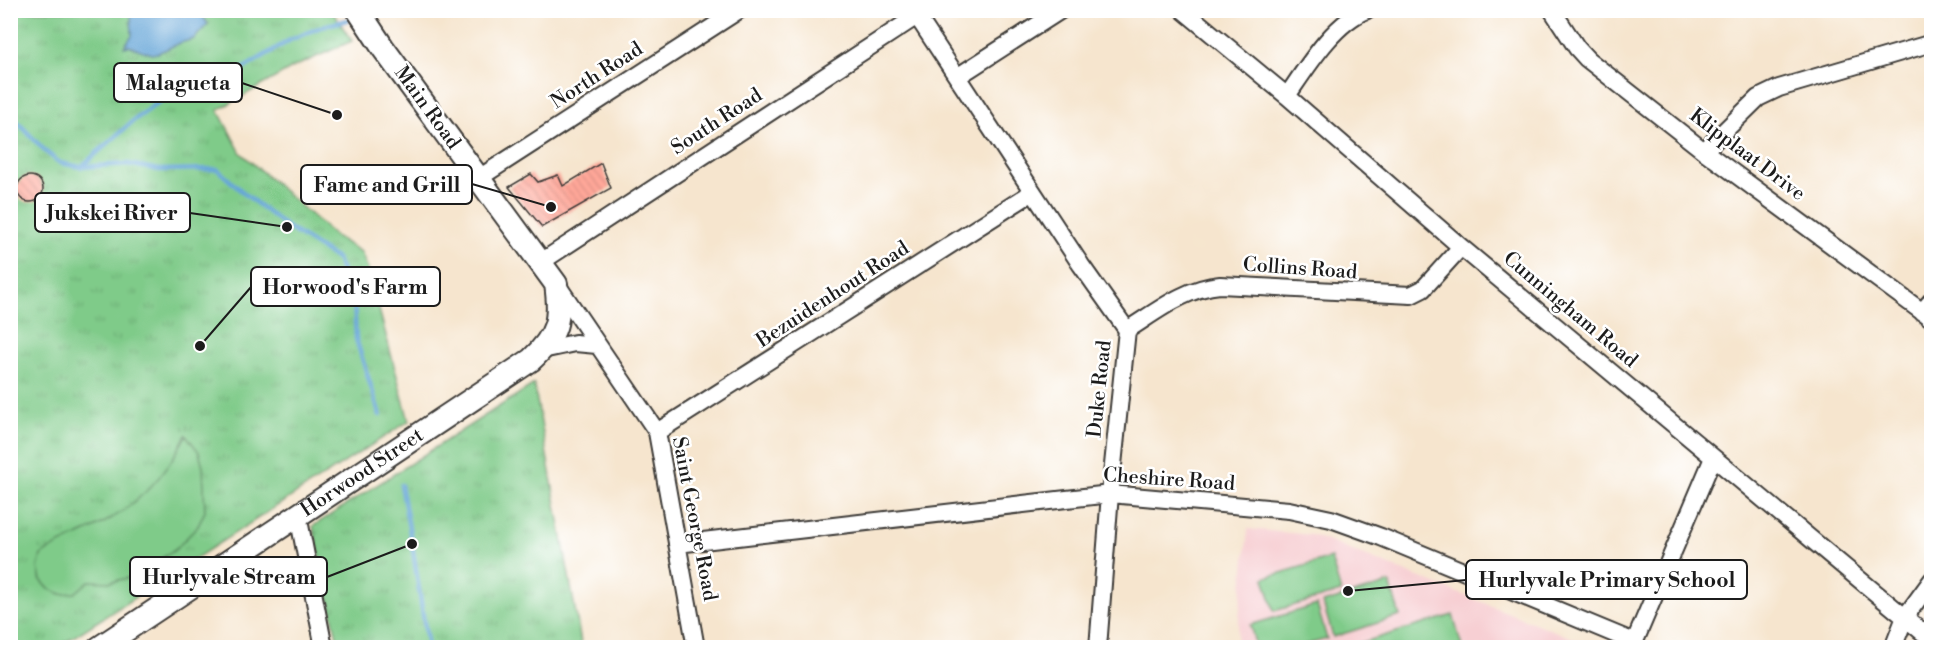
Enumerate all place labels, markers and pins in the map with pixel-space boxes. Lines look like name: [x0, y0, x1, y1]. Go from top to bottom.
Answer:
callout: Malagueta: [114, 63, 242, 102]
callout: Fame and Grill: [301, 165, 472, 204]
callout: Jukskei River: [35, 193, 190, 232]
callout: Horwood's Farm: [251, 267, 440, 306]
callout: Hurlyvale Stream: [130, 557, 327, 596]
callout: Hurlyvale Primary School: [1466, 560, 1747, 599]

